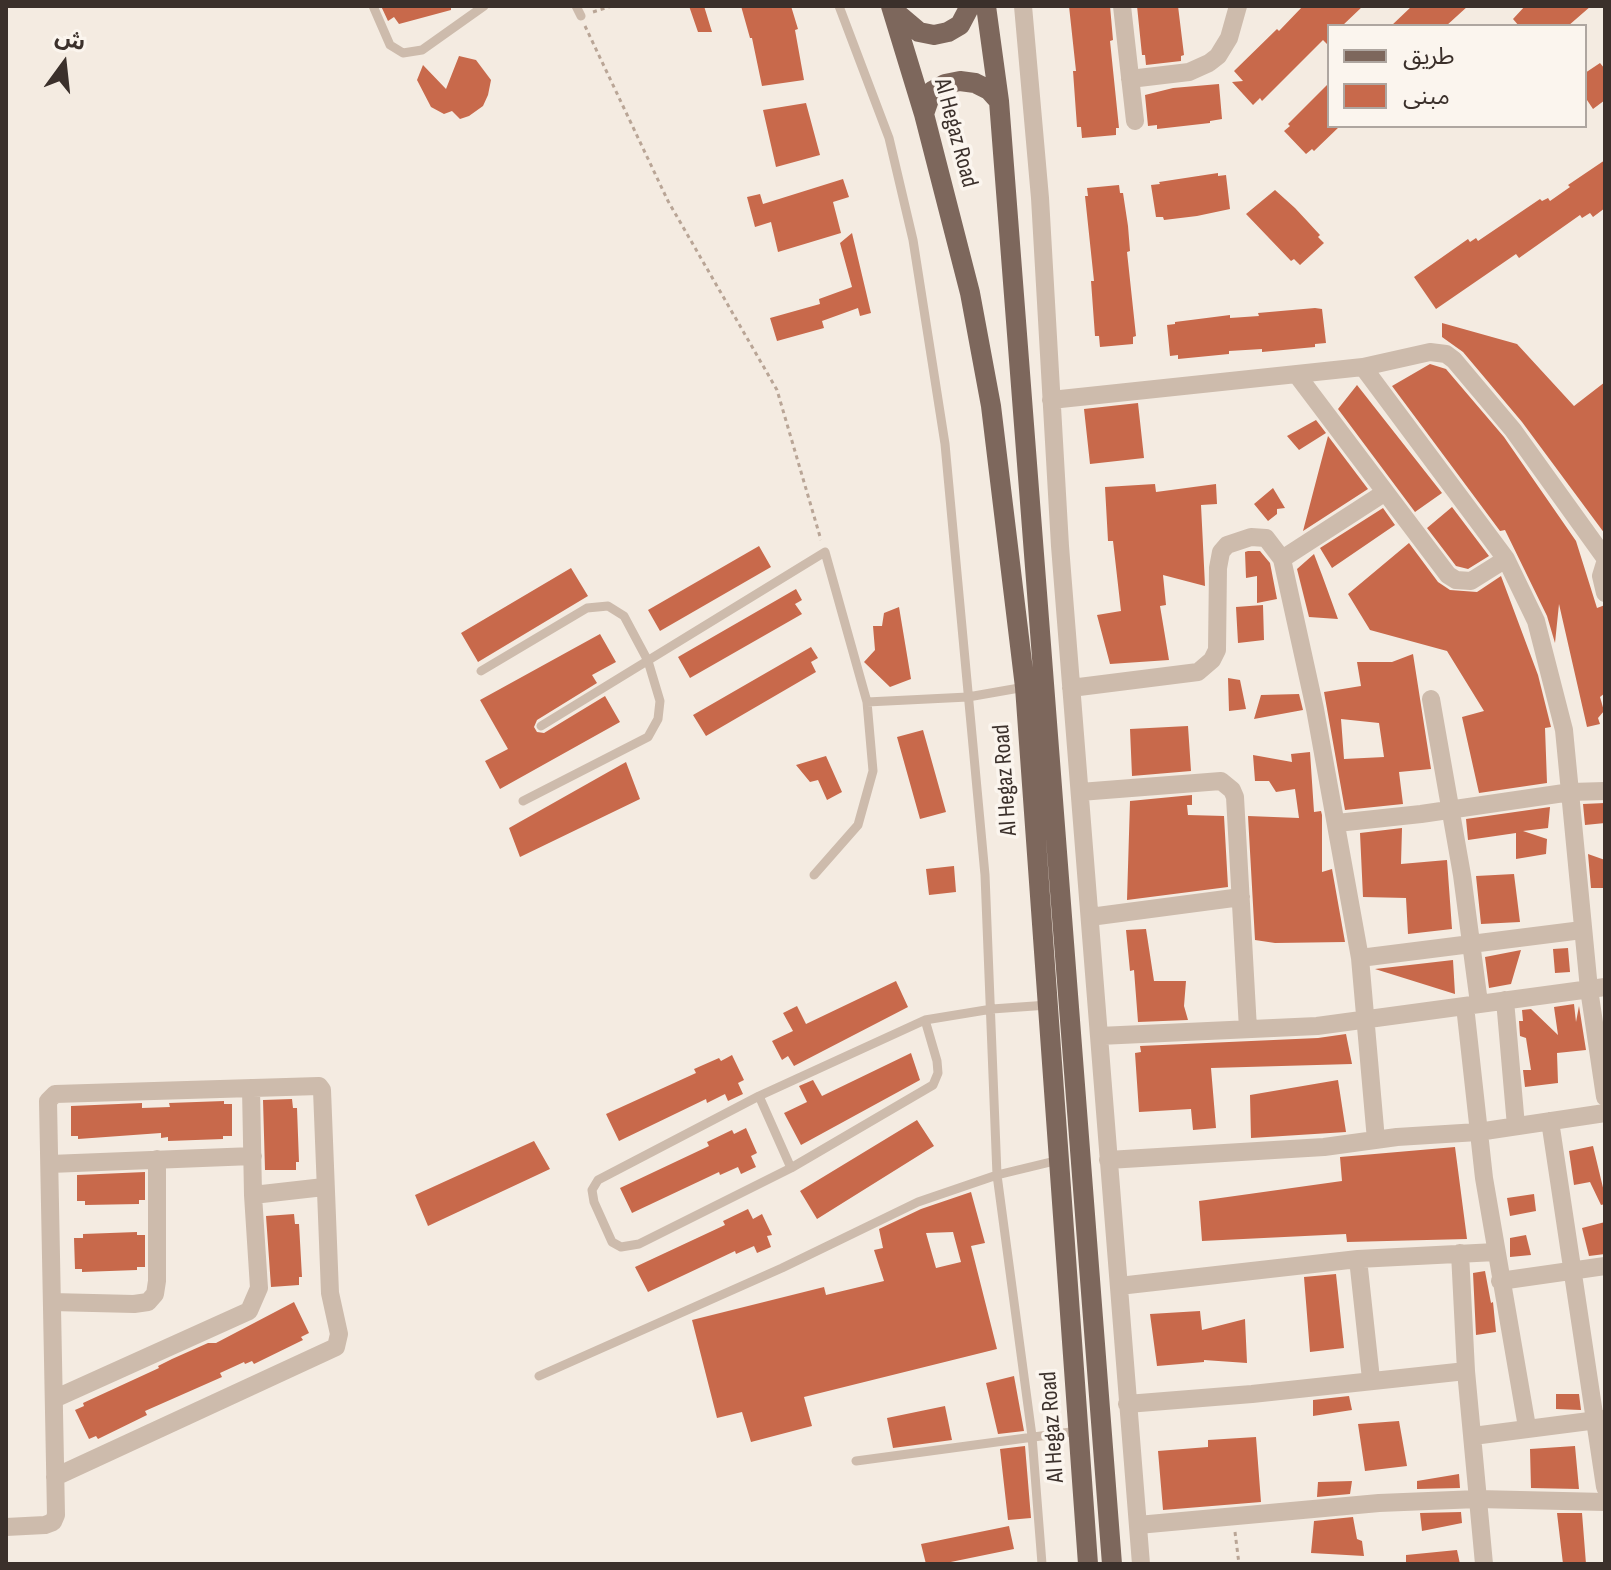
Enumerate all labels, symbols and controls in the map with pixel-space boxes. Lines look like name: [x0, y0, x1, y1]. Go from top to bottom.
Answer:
text: ش: [52, 23, 88, 57]
north arrow: [24, 24, 104, 104]
legend: [1327, 24, 1587, 128]
text: طريق: [1403, 42, 1455, 71]
street label: Al Hegaz Road: [927, 75, 983, 191]
text: مبنى: [1403, 82, 1450, 111]
street label: Al Hegaz Road: [988, 723, 1024, 837]
street label: Al Hegaz Road: [1035, 1370, 1071, 1484]

